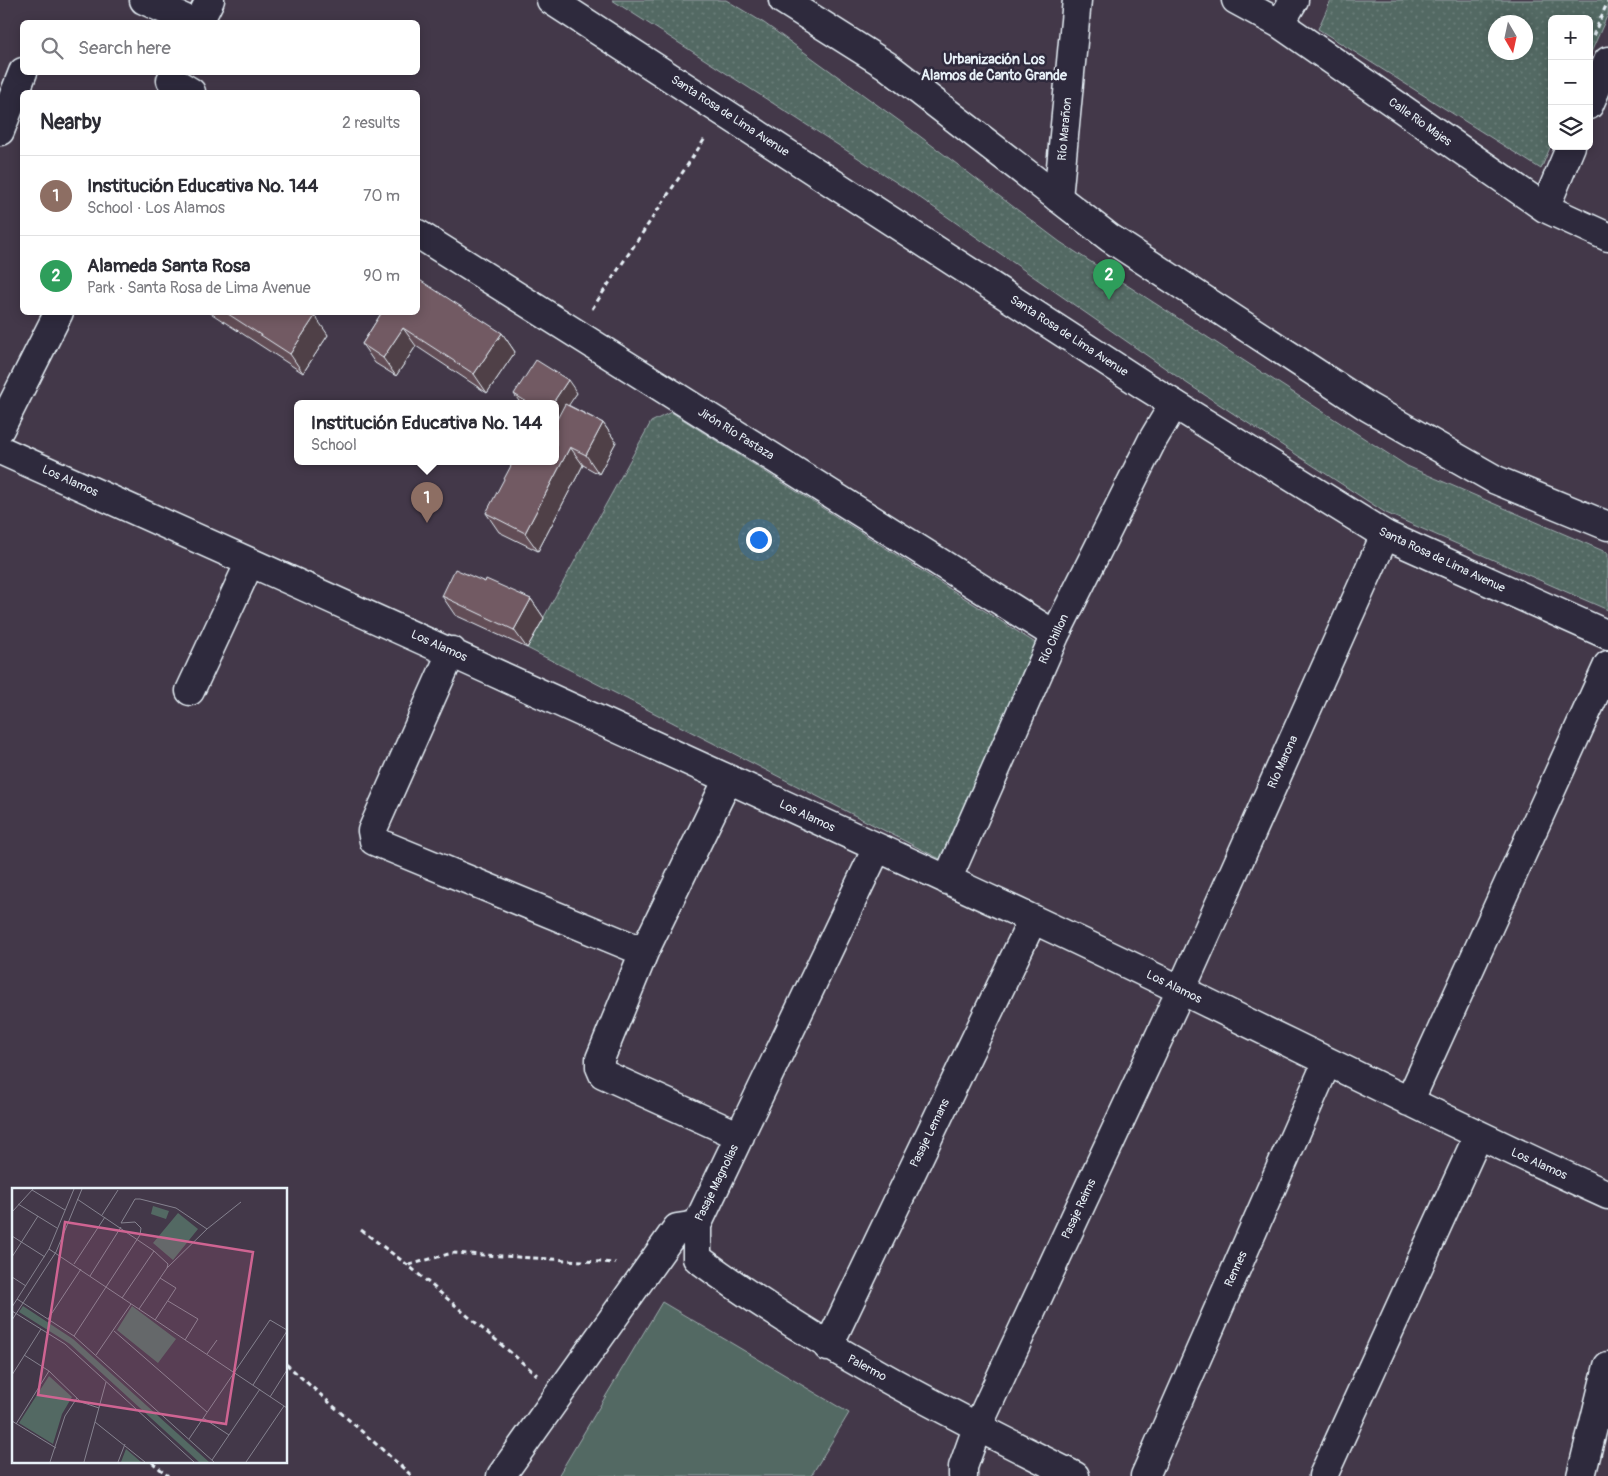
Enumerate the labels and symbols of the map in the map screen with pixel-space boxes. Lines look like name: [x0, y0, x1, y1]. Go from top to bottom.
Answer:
north arrow: [1488, 15, 1533, 60]
district label: Urbanización Los Alamos de Canto Grande: [921, 51, 1068, 84]
street label: Santa Rosa de Lima Avenue: [668, 72, 792, 160]
street label: Calle Rio Majes: [1386, 95, 1455, 150]
street label: Río Marañon: [1055, 97, 1075, 161]
pin: 2: [1093, 259, 1125, 300]
street label: Santa Rosa de Lima Avenue: [1007, 292, 1131, 380]
street label: Jirón Río Pastaza: [695, 405, 777, 464]
street label: Los Alamos: [40, 462, 101, 500]
pin: 1: [411, 482, 443, 523]
street label: Santa Rosa de Lima Avenue: [1376, 524, 1508, 596]
your location: [746, 527, 772, 553]
street label: Río Chillon: [1036, 611, 1072, 666]
street label: Los Alamos: [409, 627, 470, 665]
street label: Río Marona: [1265, 733, 1301, 791]
street label: Los Alamos: [777, 797, 838, 836]
street label: Los Alamos: [1144, 967, 1205, 1007]
street label: Pasaje Lemans: [907, 1096, 953, 1170]
street label: Pasaje Magnolias: [692, 1142, 742, 1224]
street label: Los Alamos: [1509, 1145, 1570, 1183]
street label: Pasaje Reims: [1059, 1176, 1100, 1241]
inset map: [12, 1188, 288, 1464]
street label: Rennes: [1222, 1248, 1251, 1289]
street label: Palermo: [845, 1352, 889, 1385]

